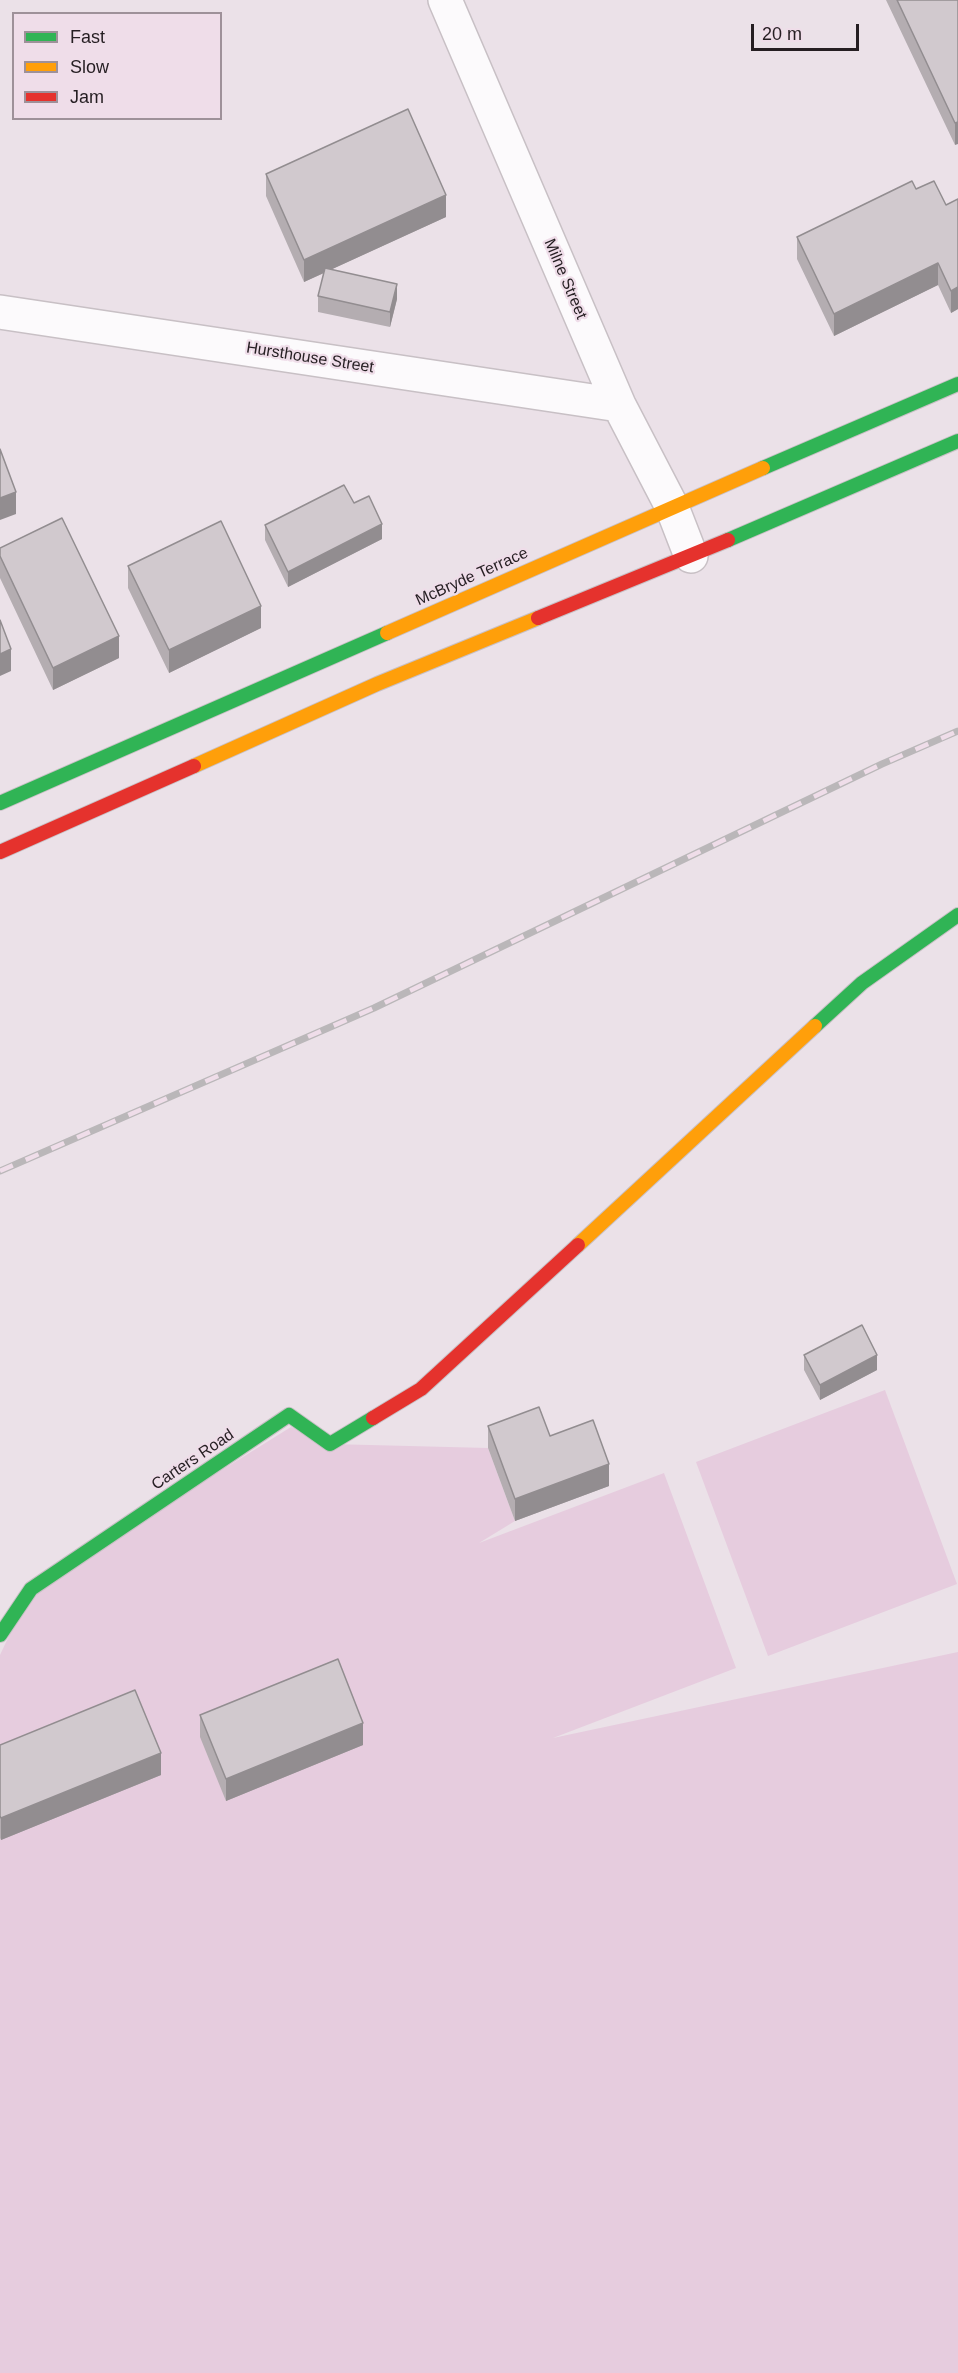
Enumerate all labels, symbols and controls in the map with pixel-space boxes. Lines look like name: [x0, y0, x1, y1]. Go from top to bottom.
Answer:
legend: [12, 12, 222, 120]
scale bar: [754, 12, 862, 50]
text: 20 m: [762, 24, 802, 44]
text: Fast: [70, 27, 105, 47]
text: Slow: [70, 57, 109, 77]
text: Jam: [70, 87, 104, 107]
street label: Milne Street: [539, 236, 591, 322]
street label: Hursthouse Street: [245, 338, 375, 378]
street label: McBryde Terrace: [413, 544, 531, 610]
street label: Carters Road: [148, 1425, 238, 1495]

